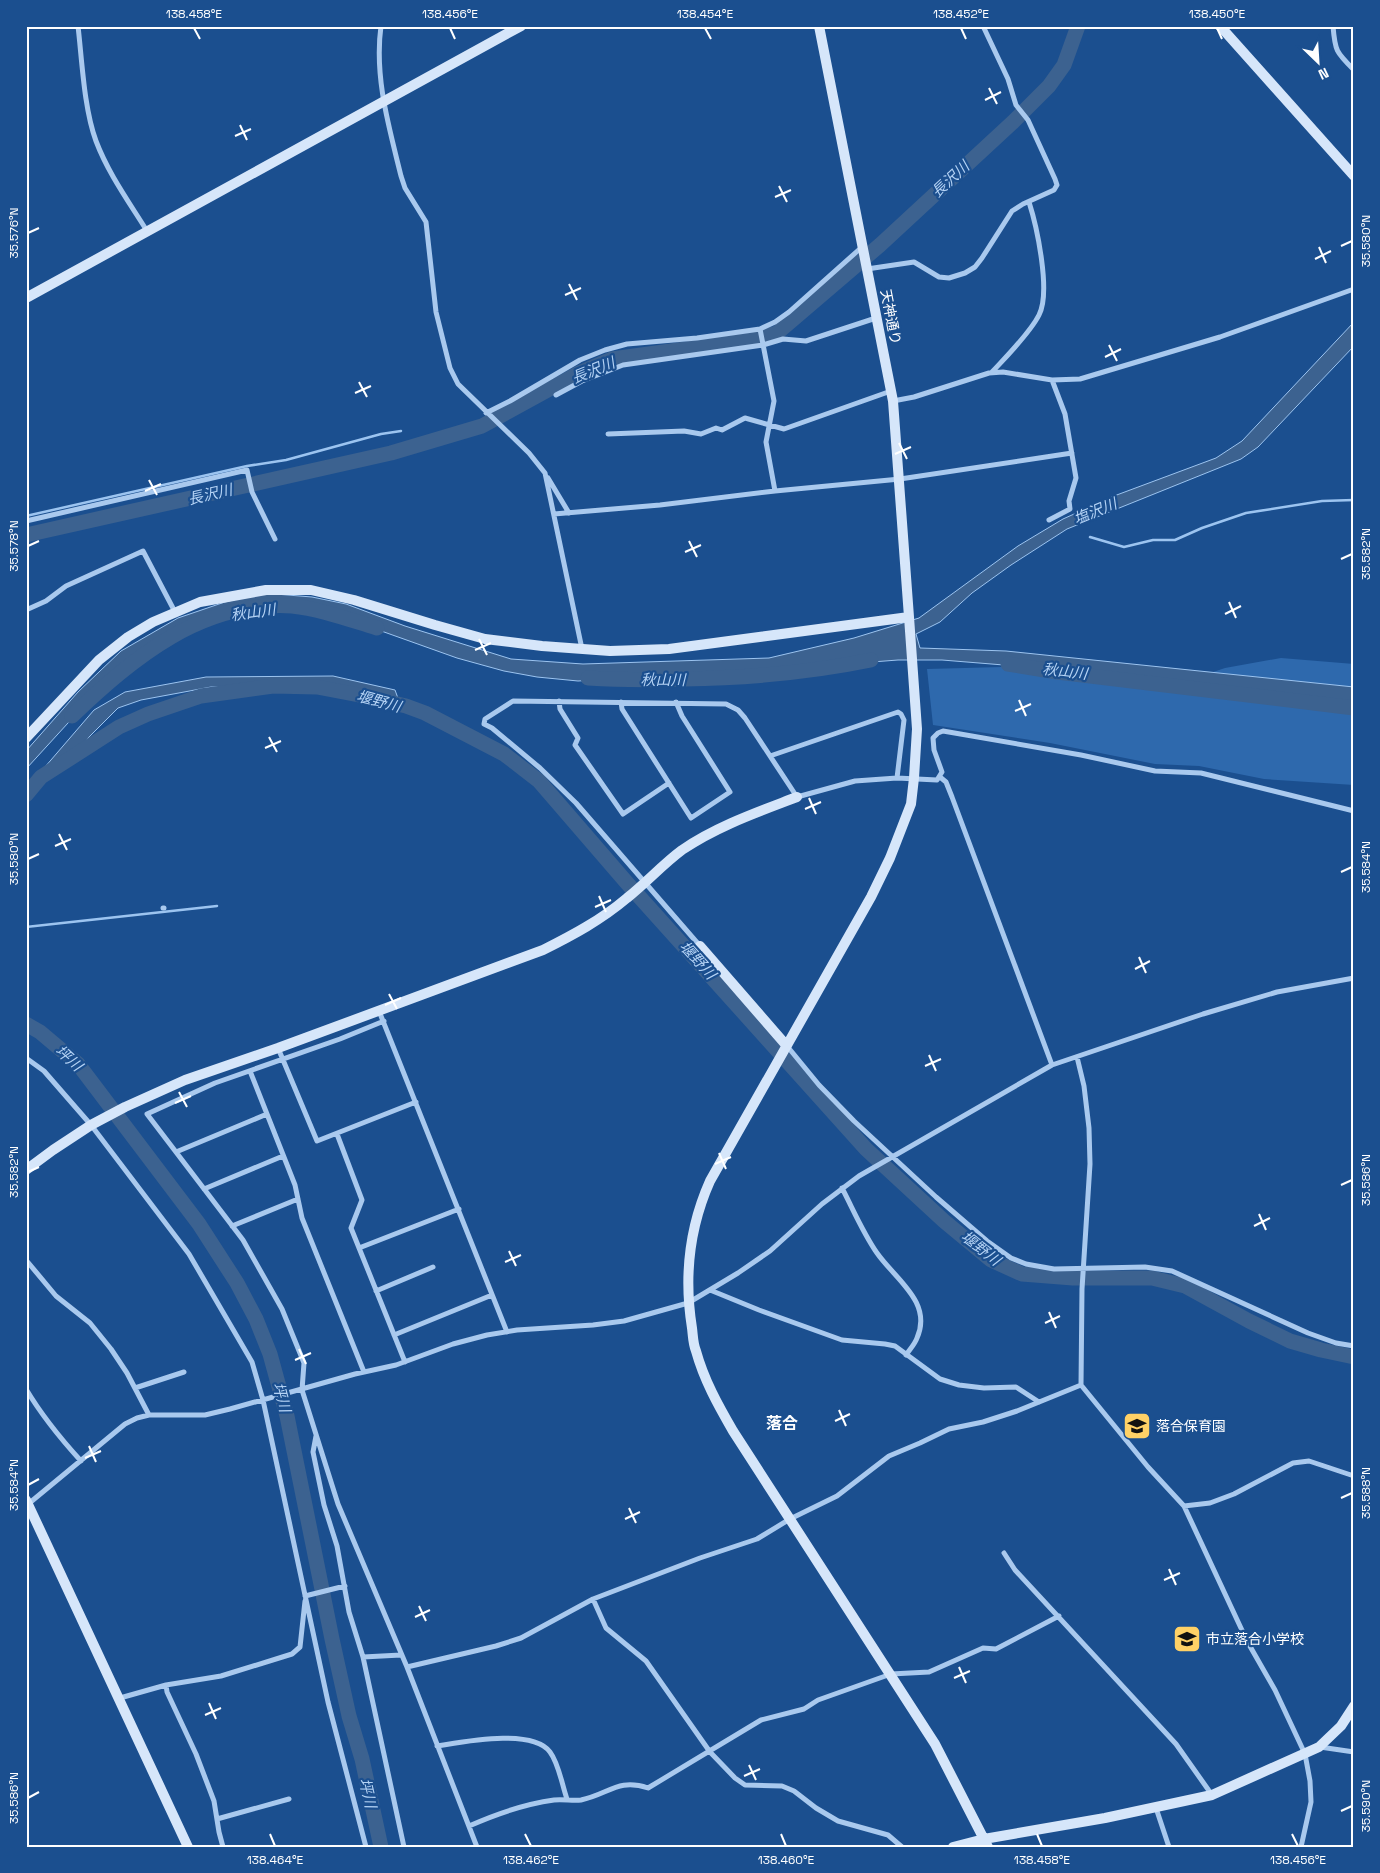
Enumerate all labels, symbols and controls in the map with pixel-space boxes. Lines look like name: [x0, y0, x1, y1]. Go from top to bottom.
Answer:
text: 138.458°E: [166, 6, 222, 22]
text: 138.456°E: [422, 6, 478, 22]
text: 138.454°E: [677, 6, 733, 22]
text: 138.452°E: [933, 6, 989, 22]
text: 138.450°E: [1189, 6, 1245, 22]
north arrow: [1292, 38, 1342, 88]
text: N: [1315, 64, 1332, 84]
water label: 長沢川: [927, 155, 974, 201]
text: 35.576°N: [6, 207, 22, 259]
text: 35.580°N: [1358, 215, 1374, 267]
street label: 天神通り: [877, 288, 905, 346]
water label: 長沢川: [569, 352, 619, 387]
water label: 長沢川: [186, 479, 236, 508]
water label: 塩沢川: [1071, 493, 1121, 528]
text: 35.578°N: [6, 520, 22, 572]
text: 35.582°N: [1358, 528, 1374, 580]
water label: 秋山川: [229, 599, 279, 625]
water label: 秋山川: [1042, 659, 1090, 683]
water label: 秋山川: [640, 670, 687, 689]
water label: 堰野川: [355, 686, 405, 717]
text: 35.580°N: [6, 833, 22, 885]
text: 35.584°N: [1358, 841, 1374, 893]
water label: 堰野川: [676, 937, 721, 985]
water label: 坪川: [51, 1041, 88, 1076]
text: 35.582°N: [6, 1146, 22, 1198]
text: 35.586°N: [1358, 1154, 1374, 1206]
water label: 堰野川: [957, 1227, 1006, 1271]
water label: 坪川: [269, 1380, 296, 1416]
school or university icon: 落合保育園: [1122, 1411, 1152, 1441]
district label: 落合: [766, 1413, 798, 1434]
place label: 落合保育園: [1156, 1417, 1226, 1435]
text: 35.584°N: [6, 1459, 22, 1511]
text: 35.588°N: [1358, 1467, 1374, 1519]
school or university icon: 市立落合小学校: [1172, 1624, 1202, 1654]
place label: 市立落合小学校: [1206, 1630, 1304, 1648]
text: 35.586°N: [6, 1772, 22, 1824]
water label: 坪川: [355, 1776, 381, 1812]
text: 35.590°N: [1358, 1780, 1374, 1832]
text: 138.464°E: [247, 1852, 303, 1868]
text: 138.462°E: [503, 1852, 559, 1868]
text: 138.460°E: [758, 1852, 815, 1868]
text: 138.458°E: [1014, 1852, 1070, 1868]
text: 138.456°E: [1270, 1852, 1326, 1868]

